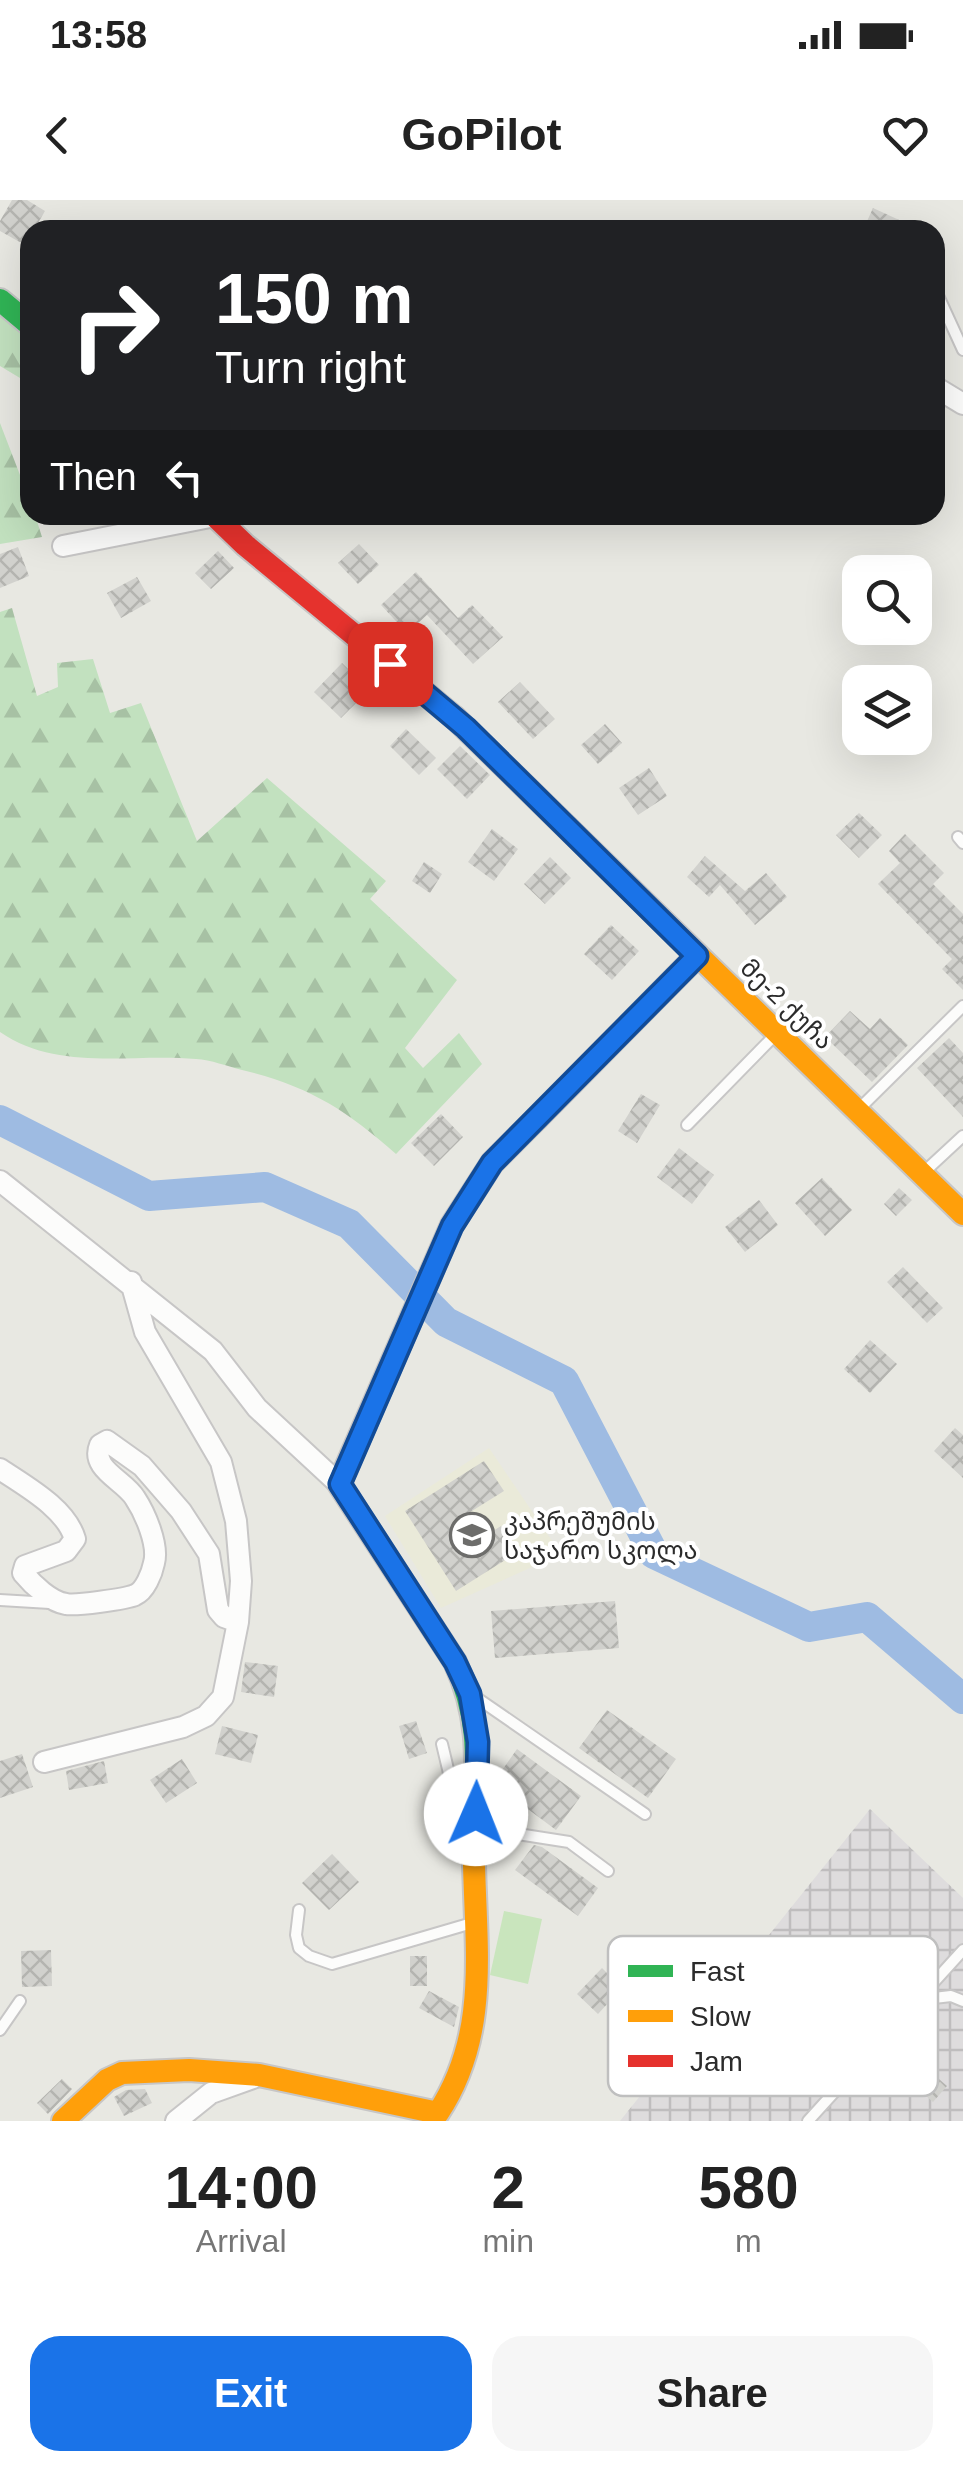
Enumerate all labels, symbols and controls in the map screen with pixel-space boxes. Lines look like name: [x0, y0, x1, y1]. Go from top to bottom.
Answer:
text: 13:58: [50, 14, 147, 56]
icon: back: [30, 108, 85, 163]
icon: heart: [878, 108, 933, 163]
text: GoPilot: [402, 109, 561, 160]
icon: right: [50, 260, 180, 390]
text: 150 m: [215, 260, 413, 338]
text: Turn right: [215, 342, 406, 393]
icon: left: [157, 450, 212, 505]
text: Then: [50, 456, 137, 498]
map controls: [842, 555, 932, 755]
button: search: [842, 555, 932, 645]
pin: [348, 622, 433, 707]
icon: arrive: [363, 637, 418, 692]
button: layers: [842, 665, 932, 755]
street label: მე-2 ქუჩა: [735, 953, 839, 1055]
place label: კაპრეშუმის საჯარო სკოლა: [504, 1507, 697, 1566]
school or university icon: კაპრეშუმის საჯარო სკოლა: [449, 1512, 495, 1558]
position arrow: [424, 1762, 528, 1866]
legend: [608, 1936, 938, 2096]
text: Fast: [690, 1956, 745, 1987]
text: Slow: [690, 2001, 751, 2032]
text: Jam: [690, 2046, 743, 2077]
text: 14:00: [164, 2154, 318, 2221]
text: 2: [491, 2154, 525, 2221]
text: 580: [698, 2154, 799, 2221]
text: Arrival: [196, 2223, 287, 2259]
text: min: [482, 2223, 534, 2259]
text: m: [735, 2223, 762, 2259]
button: Exit: [30, 2336, 472, 2451]
button: Share: [492, 2336, 933, 2451]

